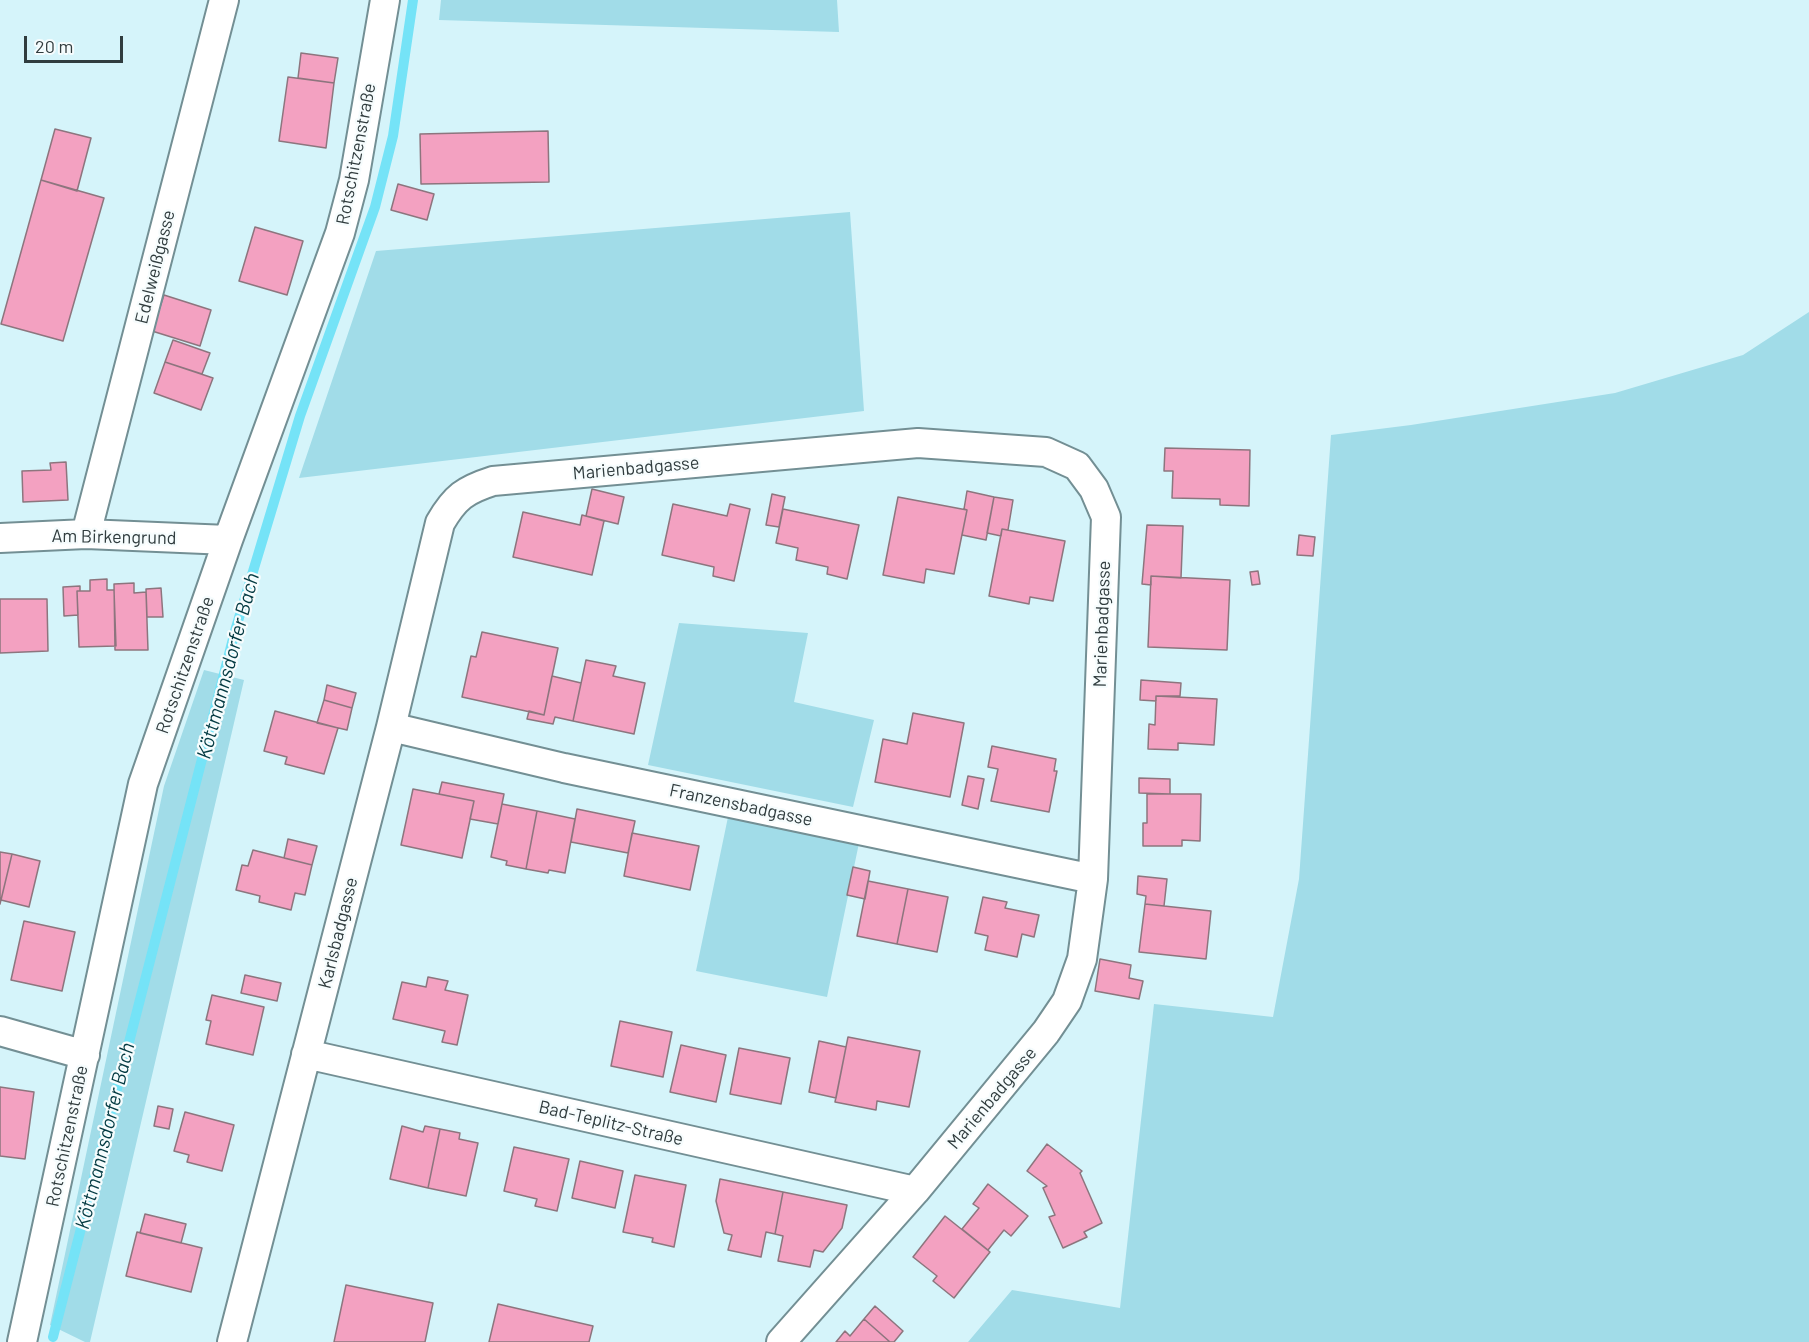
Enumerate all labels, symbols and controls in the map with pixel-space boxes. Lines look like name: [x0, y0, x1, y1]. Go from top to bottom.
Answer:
scale bar: [27, 24, 126, 62]
text: 20 m: [35, 35, 73, 57]
street label: Rotschitzenstraße: [332, 81, 380, 227]
street label: Edelweißgasse: [130, 208, 180, 326]
street label: Marienbadgasse: [572, 452, 700, 484]
street label: Am Birkengrund: [51, 525, 177, 549]
street label: Marienbadgasse: [1089, 560, 1115, 688]
water label: Köttmannsdorfer Bach: [192, 570, 264, 762]
street label: Rotschitzenstraße: [151, 593, 219, 737]
street label: Franzensbadgasse: [667, 779, 815, 831]
street label: Karlsbadgasse: [314, 875, 362, 991]
water label: Köttmannsdorfer Bach: [70, 1040, 140, 1232]
street label: Marienbadgasse: [943, 1042, 1041, 1154]
street label: Rotschitzenstraße: [41, 1063, 93, 1209]
street label: Bad-Teplitz-Straße: [537, 1096, 685, 1150]

